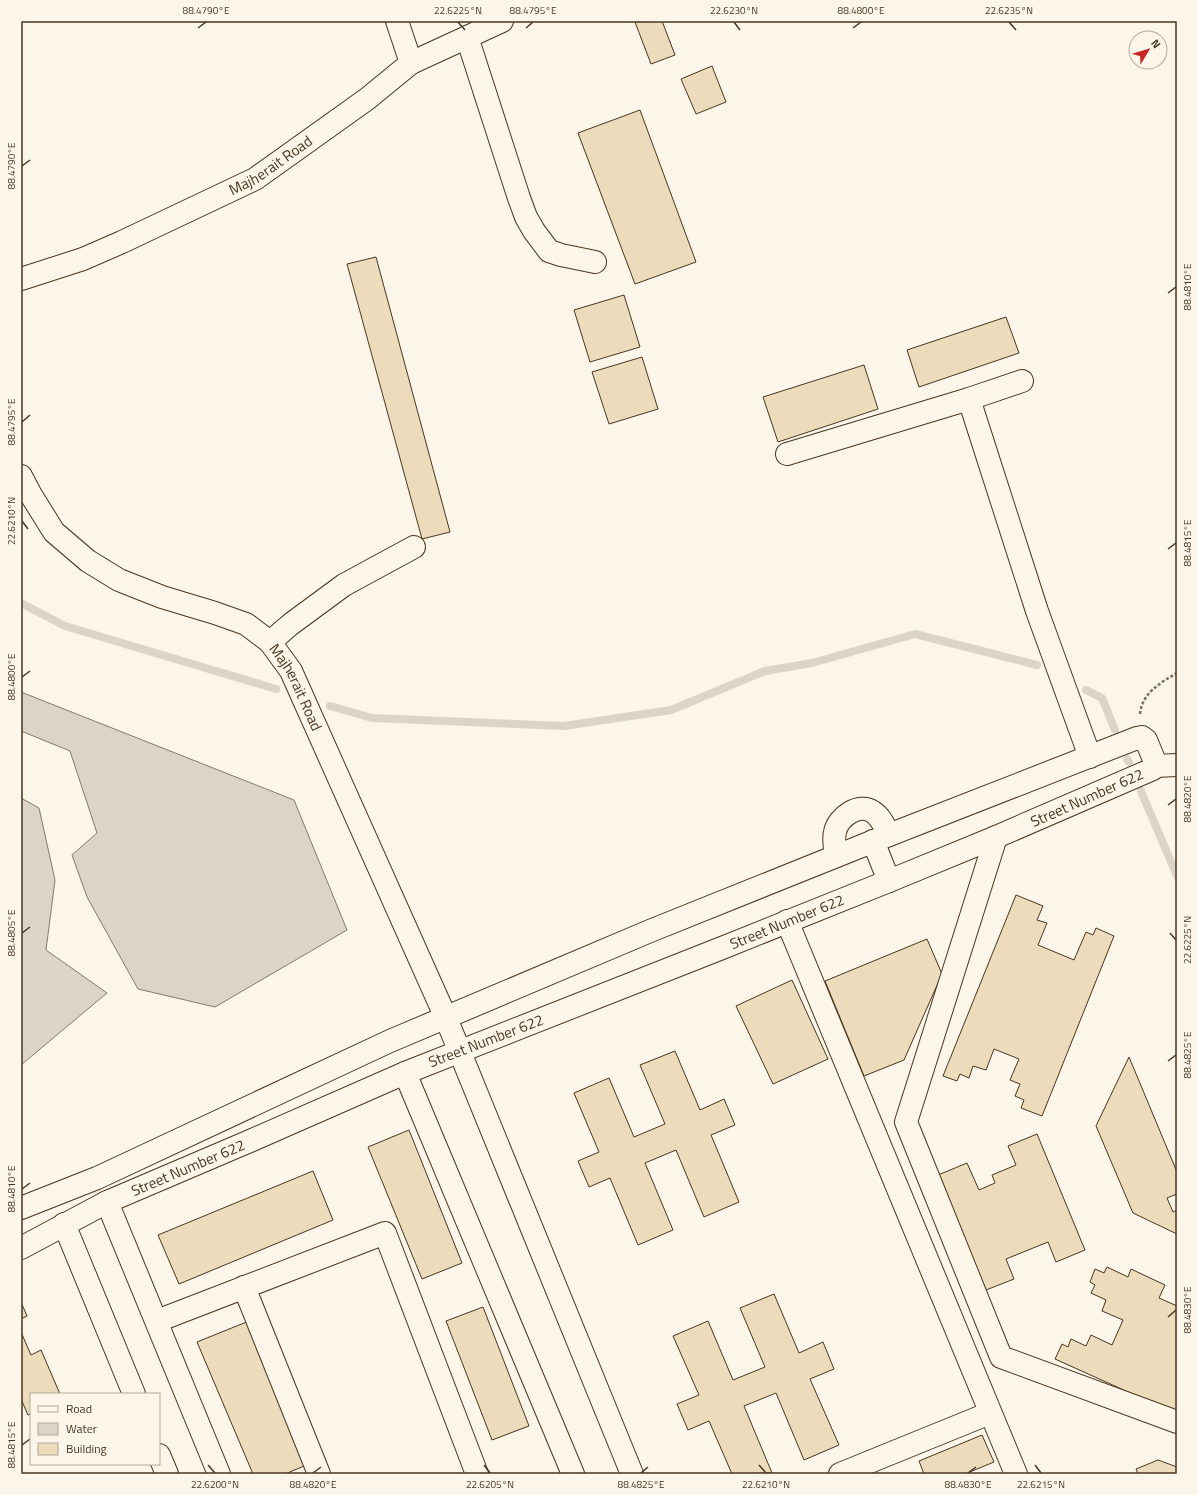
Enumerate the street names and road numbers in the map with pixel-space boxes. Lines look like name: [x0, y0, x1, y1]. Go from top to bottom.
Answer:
street label: Majherait Road: [225, 130, 317, 201]
street label: Majherait Road: [264, 638, 328, 735]
street label: Street Number 622: [1026, 762, 1147, 833]
street label: Street Number 622: [726, 888, 848, 955]
street label: Street Number 622: [425, 1008, 547, 1073]
street label: Street Number 622: [127, 1133, 248, 1202]

